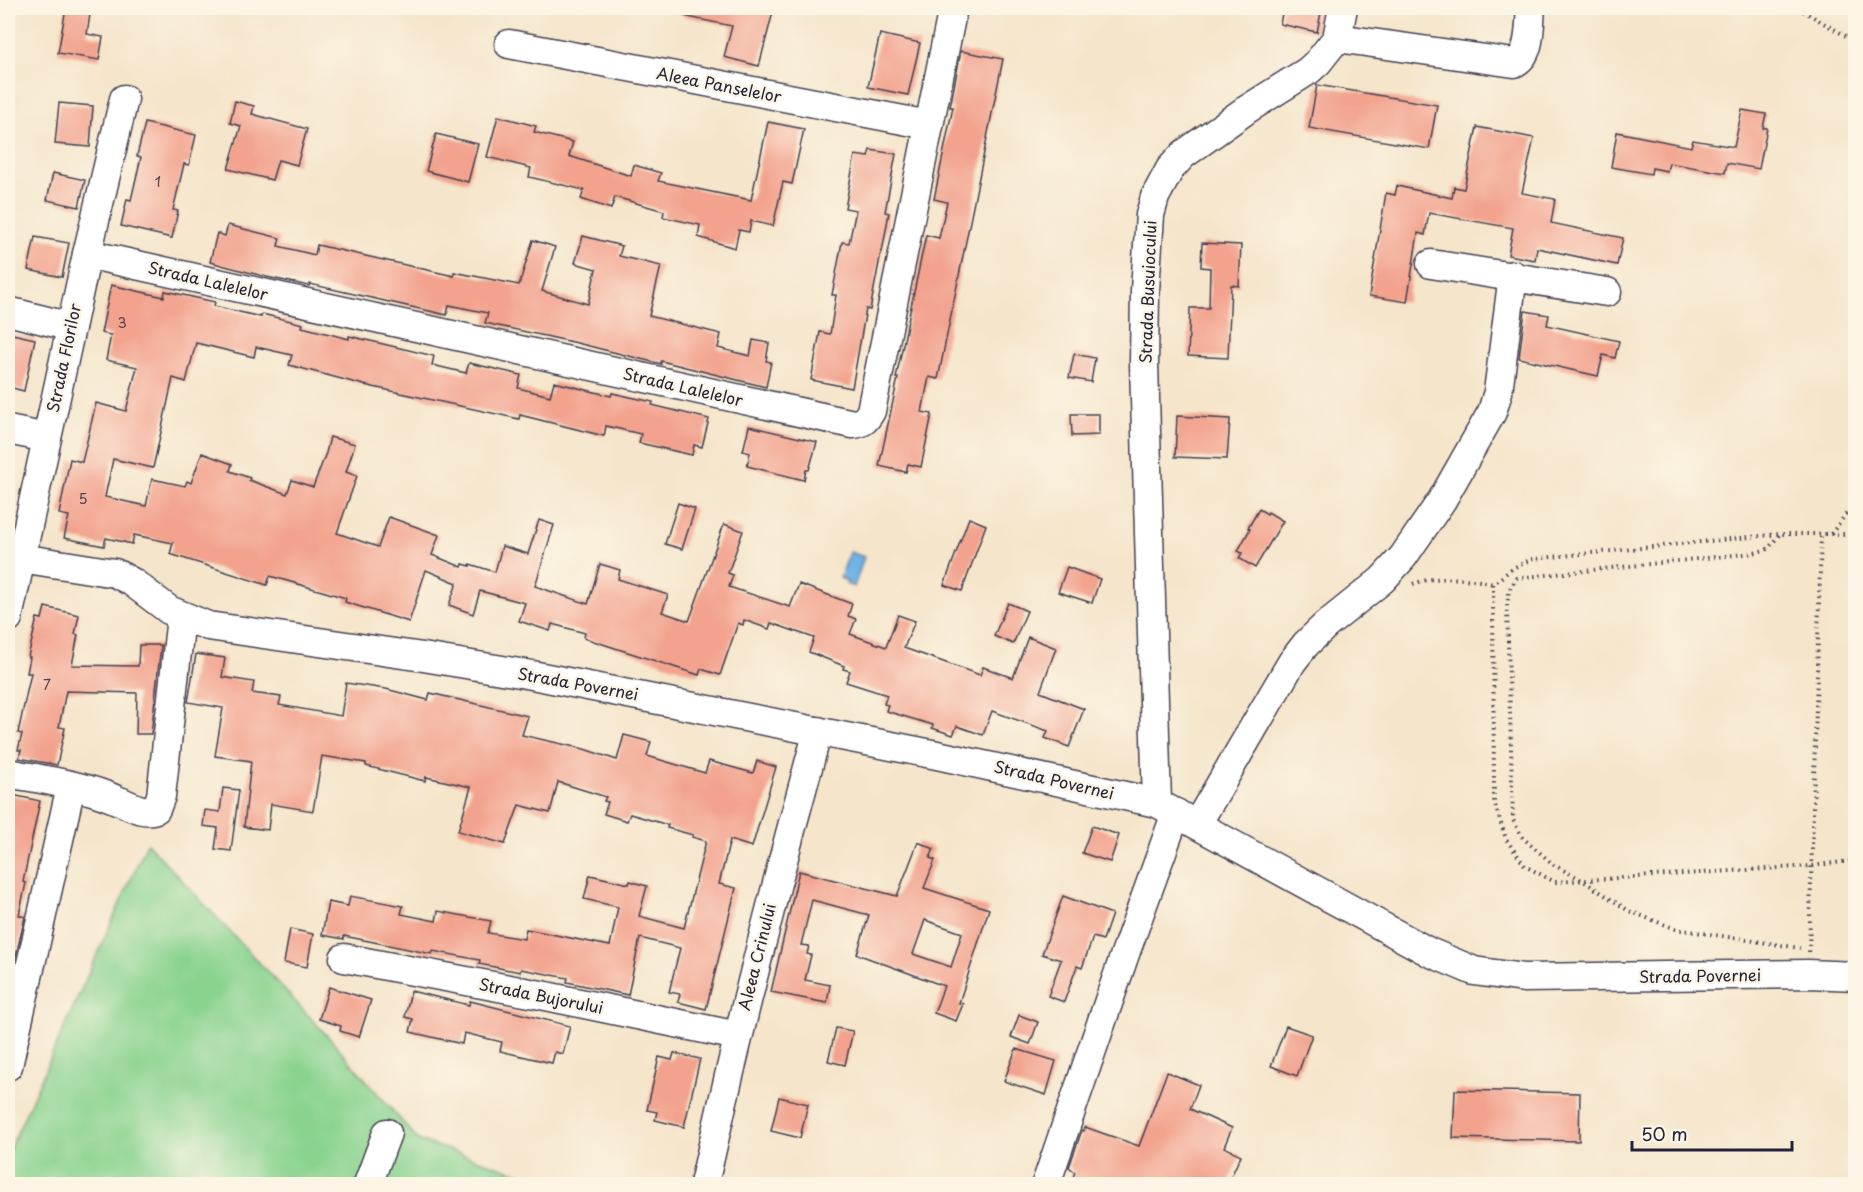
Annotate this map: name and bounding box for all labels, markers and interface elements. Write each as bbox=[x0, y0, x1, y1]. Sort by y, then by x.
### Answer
street label: Aleea Panselelor bbox=[655, 60, 784, 108]
house number: 1 bbox=[155, 171, 161, 192]
street label: Strada Busuiocului bbox=[1133, 220, 1161, 364]
street label: Strada Lalelelor bbox=[146, 255, 271, 306]
street label: Strada Florilor bbox=[40, 301, 86, 415]
house number: 3 bbox=[117, 312, 127, 333]
street label: Strada Lalelelor bbox=[621, 361, 746, 412]
house number: 5 bbox=[78, 488, 88, 509]
street label: Strada Povernei bbox=[516, 661, 641, 705]
house number: 7 bbox=[43, 674, 51, 695]
street label: Strada Povernei bbox=[992, 754, 1117, 804]
street label: Aleea Crinului bbox=[731, 901, 781, 1013]
street label: Strada Povernei bbox=[1639, 962, 1761, 988]
street label: Strada Bujorului bbox=[477, 971, 605, 1019]
scale bar bbox=[1632, 1114, 1792, 1152]
text: 50 m bbox=[1641, 1120, 1688, 1147]

